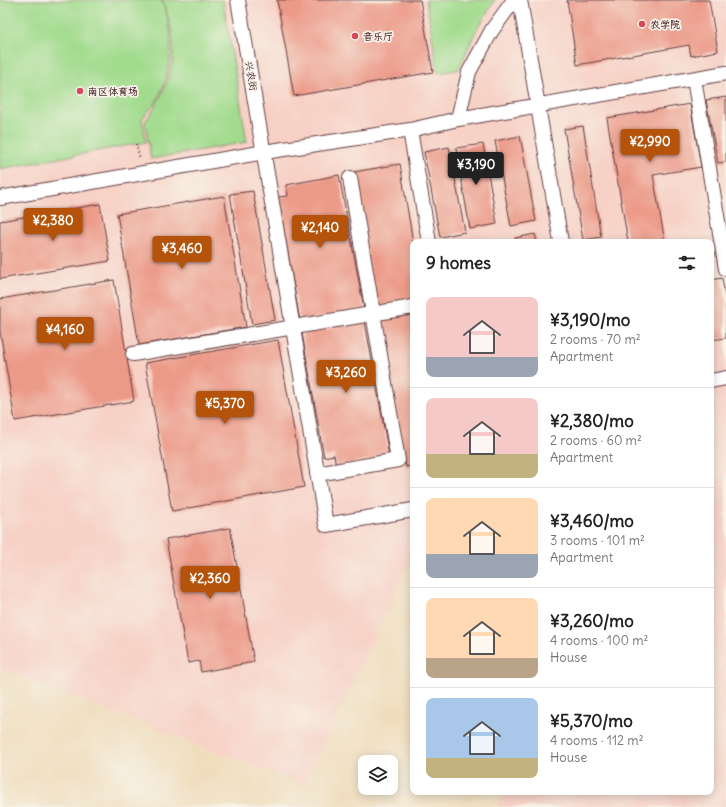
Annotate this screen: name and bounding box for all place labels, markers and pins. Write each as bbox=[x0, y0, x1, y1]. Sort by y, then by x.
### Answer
place label: 农学院 bbox=[650, 18, 680, 31]
marker: 农学院 bbox=[637, 19, 647, 29]
place label: 音乐厅 bbox=[363, 30, 393, 43]
marker: 音乐厅 bbox=[350, 31, 360, 41]
place label: 南区体育场 bbox=[88, 85, 138, 98]
marker: 南区体育场 bbox=[75, 86, 85, 96]
pin: ¥2,990 bbox=[617, 129, 683, 163]
pin: ¥3,190 bbox=[443, 152, 509, 186]
pin: ¥2,380 bbox=[20, 208, 86, 242]
pin: ¥2,140 bbox=[287, 215, 353, 249]
pin: ¥3,460 bbox=[149, 236, 215, 270]
pin: ¥4,160 bbox=[32, 317, 98, 351]
pin: ¥3,260 bbox=[313, 360, 379, 394]
pin: ¥5,370 bbox=[192, 391, 258, 425]
pin: ¥2,360 bbox=[177, 566, 243, 600]

